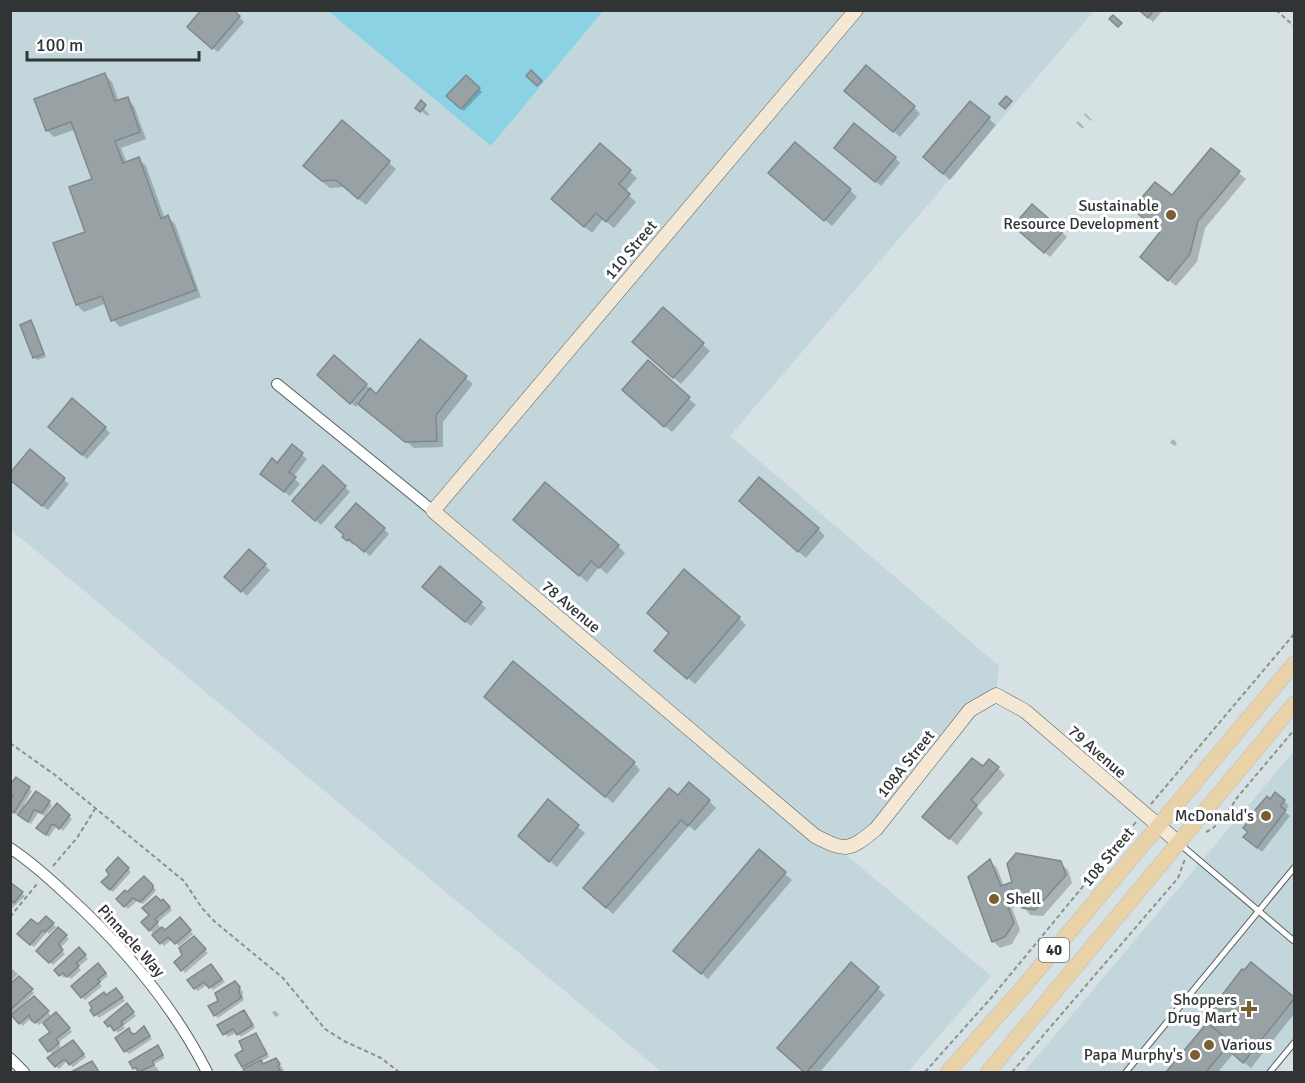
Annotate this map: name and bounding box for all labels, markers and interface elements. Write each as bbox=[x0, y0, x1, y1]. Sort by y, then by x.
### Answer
scale bar bbox=[27, 24, 200, 62]
text: 100 m bbox=[36, 34, 83, 56]
place label: Sustainable Resource Development bbox=[1003, 196, 1159, 234]
marker: Sustainable Resource Development bbox=[1164, 208, 1178, 222]
street label: 110 Street bbox=[600, 216, 662, 284]
street label: 78 Avenue bbox=[537, 577, 605, 637]
street label: 79 Avenue bbox=[1064, 721, 1130, 783]
street label: 108A Street bbox=[873, 726, 939, 802]
place label: McDonald's bbox=[1175, 806, 1254, 826]
marker: McDonald's bbox=[1259, 809, 1273, 823]
street label: 108 Street bbox=[1077, 823, 1139, 891]
place label: Shell bbox=[1006, 889, 1041, 909]
marker: Shell bbox=[987, 892, 1001, 906]
street label: Pinnacle Way bbox=[93, 901, 169, 982]
road number: 40 bbox=[1039, 938, 1069, 962]
place label: Shoppers Drug Mart bbox=[1167, 990, 1237, 1028]
marker: Shoppers Drug Mart bbox=[1242, 1002, 1256, 1016]
place label: Various bbox=[1221, 1035, 1272, 1055]
marker: Various bbox=[1202, 1038, 1216, 1052]
place label: Papa Murphy's bbox=[1084, 1045, 1183, 1065]
marker: Papa Murphy's bbox=[1188, 1048, 1202, 1062]

